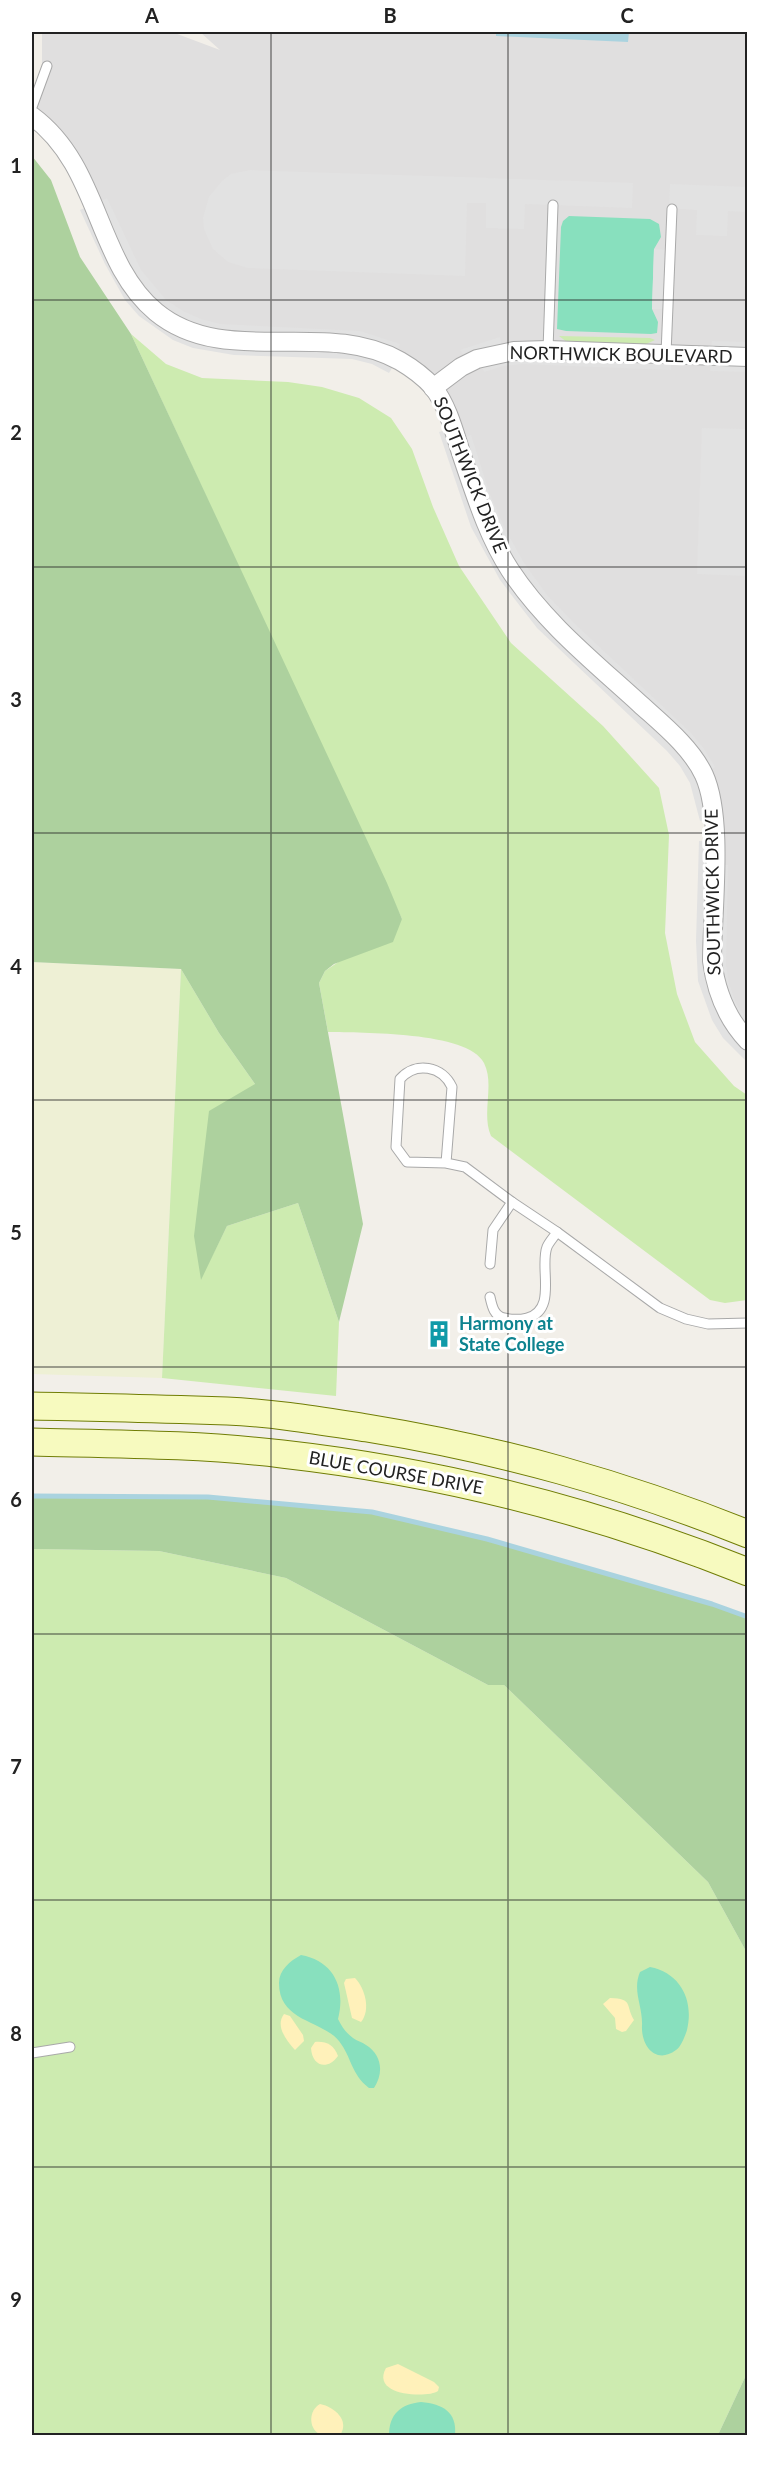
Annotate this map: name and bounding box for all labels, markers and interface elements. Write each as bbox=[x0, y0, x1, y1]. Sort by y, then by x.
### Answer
text: A bbox=[144, 3, 159, 27]
text: B bbox=[383, 3, 397, 27]
text: C bbox=[620, 3, 634, 27]
text: 1 bbox=[10, 153, 22, 177]
street label: NORTHWICK BOULEVARD bbox=[509, 341, 733, 367]
street label: SOUTHWICK DRIVE bbox=[430, 393, 512, 556]
text: 2 bbox=[10, 420, 22, 444]
text: 3 bbox=[10, 687, 22, 711]
street label: SOUTHWICK DRIVE bbox=[700, 809, 724, 976]
text: 4 bbox=[10, 954, 22, 978]
text: 5 bbox=[10, 1220, 22, 1244]
place label: Harmony at State College bbox=[459, 1312, 565, 1355]
building icon: Harmony at State College bbox=[424, 1319, 454, 1349]
street label: BLUE COURSE DRIVE bbox=[307, 1446, 485, 1498]
text: 6 bbox=[10, 1487, 22, 1511]
text: 7 bbox=[10, 1754, 22, 1778]
text: 8 bbox=[10, 2021, 22, 2045]
text: 9 bbox=[10, 2287, 22, 2311]

